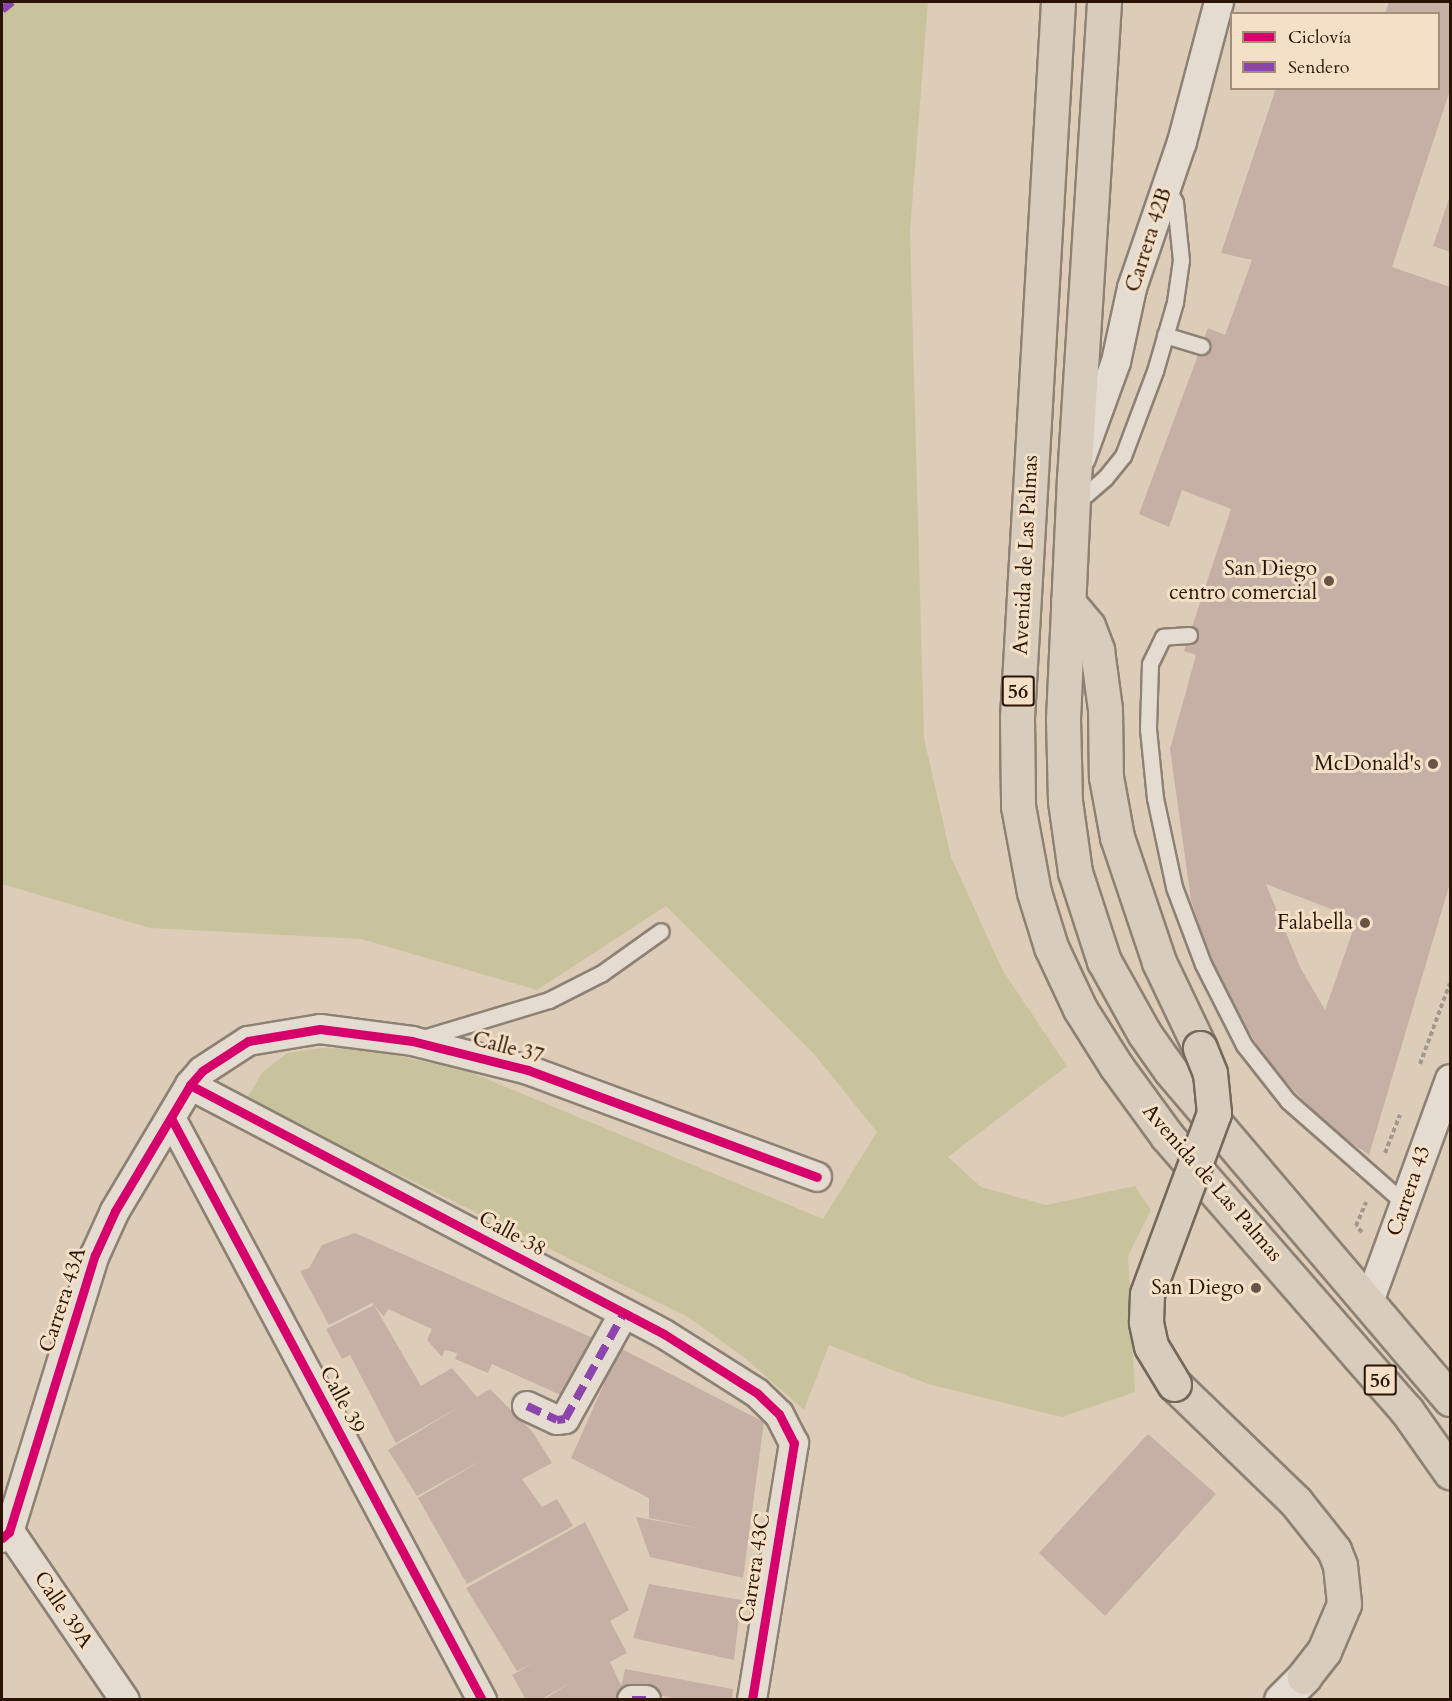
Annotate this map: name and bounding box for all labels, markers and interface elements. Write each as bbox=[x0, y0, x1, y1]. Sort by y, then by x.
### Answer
legend bbox=[1230, 12, 1440, 90]
text: Ciclovía bbox=[1288, 25, 1351, 50]
text: Sendero bbox=[1288, 55, 1349, 80]
street label: Carrera 42B bbox=[1120, 185, 1178, 295]
street label: Avenida de Las Palmas bbox=[1008, 454, 1044, 656]
place label: San Diego centro comercial bbox=[1169, 556, 1317, 606]
marker: San Diego centro comercial bbox=[1322, 574, 1336, 588]
road number: 56 bbox=[1002, 674, 1034, 708]
place label: McDonald's bbox=[1314, 751, 1421, 777]
marker: McDonald's bbox=[1426, 757, 1440, 771]
place label: Falabella bbox=[1277, 910, 1353, 936]
marker: Falabella bbox=[1358, 916, 1372, 930]
street label: Calle 37 bbox=[470, 1026, 546, 1070]
street label: Avenida de Las Palmas bbox=[1137, 1099, 1287, 1267]
street label: Carrera 43 bbox=[1382, 1143, 1436, 1239]
street label: Calle 38 bbox=[474, 1206, 550, 1262]
street label: Carrera 43A bbox=[34, 1244, 92, 1356]
place label: San Diego bbox=[1151, 1275, 1244, 1301]
marker: San Diego bbox=[1249, 1281, 1263, 1295]
street label: Calle 39 bbox=[314, 1362, 370, 1438]
road number: 56 bbox=[1364, 1363, 1396, 1397]
street label: Carrera 43C bbox=[734, 1512, 776, 1624]
street label: Calle 39A bbox=[28, 1567, 98, 1653]

